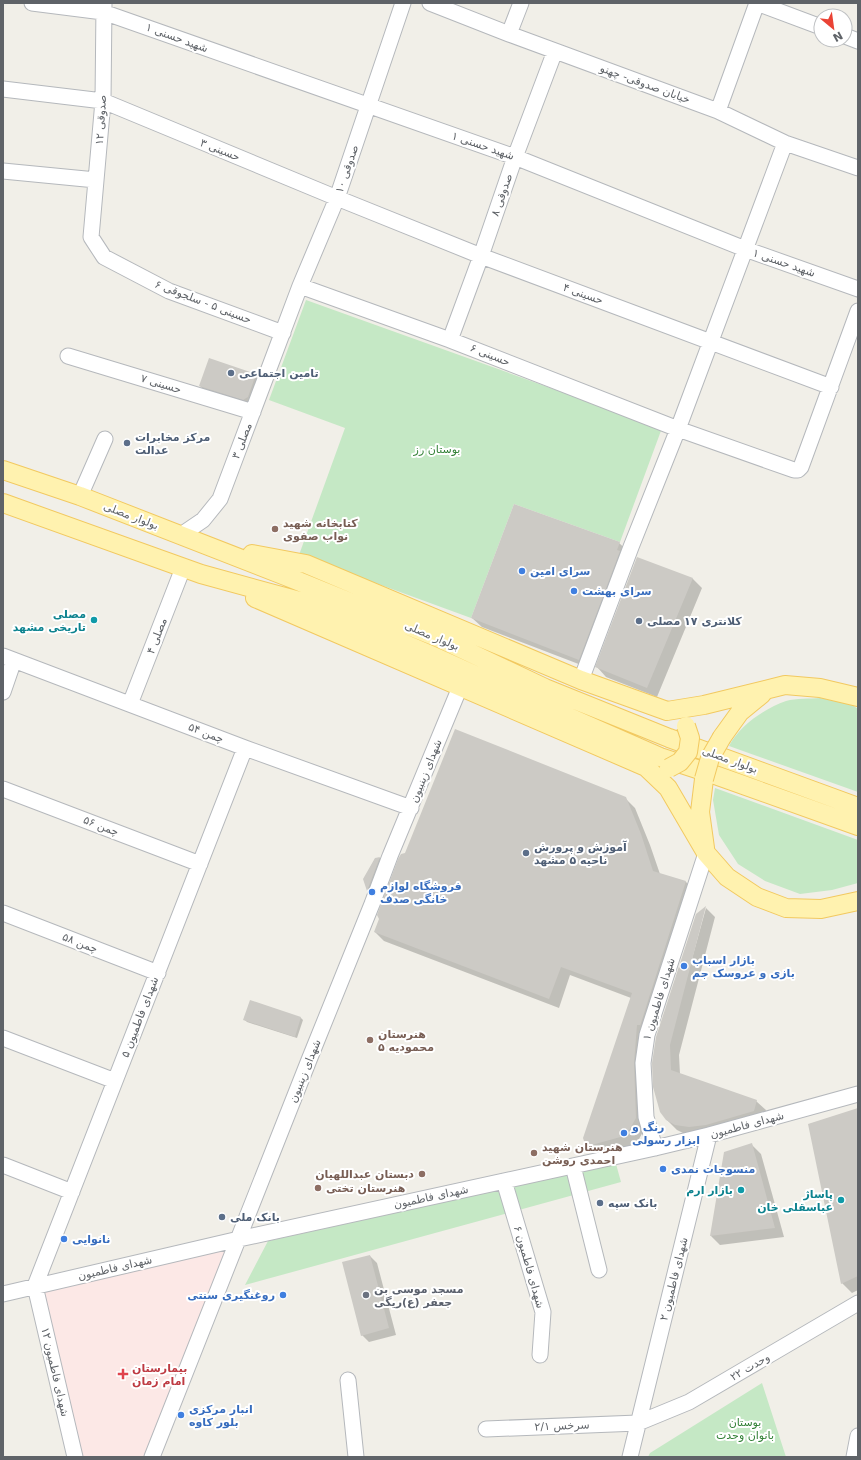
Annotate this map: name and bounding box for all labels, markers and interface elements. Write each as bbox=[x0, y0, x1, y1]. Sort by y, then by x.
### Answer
north arrow bbox=[813, 8, 853, 48]
street label: شهید حسنی ۱ bbox=[144, 21, 210, 55]
text: N bbox=[830, 28, 845, 44]
street label: خیابان صدوقی- چهنو bbox=[597, 61, 692, 106]
street label: صدوقی ۱۲ bbox=[93, 95, 109, 145]
street label: شهید حسنی ۱ bbox=[450, 129, 516, 163]
street label: حسینی ۳ bbox=[198, 136, 242, 164]
street label: صدوقی ۱۰ bbox=[333, 143, 361, 195]
street label: صدوقی ۸ bbox=[489, 172, 515, 218]
street label: شهید حسنی ۱ bbox=[751, 246, 817, 280]
street label: حسینی ۵ - سلجوقی ۶ bbox=[153, 278, 253, 326]
street label: حسینی ۴ bbox=[561, 281, 605, 307]
street label: حسینی ۶ bbox=[468, 341, 512, 369]
place label: تامین اجتماعی bbox=[239, 367, 319, 380]
marker: تامین اجتماعی bbox=[226, 368, 236, 378]
street label: حسینی ۷ bbox=[139, 372, 183, 396]
street label: مصلی ۳ bbox=[229, 421, 255, 461]
place label: مرکز مخابرات عدالت bbox=[135, 431, 210, 457]
marker: مرکز مخابرات عدالت bbox=[122, 438, 132, 448]
park label: بوستان رز bbox=[413, 443, 460, 456]
street label: بولوار مصلی bbox=[102, 500, 160, 532]
place label: کتابخانه شهید نواب صفوی bbox=[283, 517, 358, 543]
marker: کتابخانه شهید نواب صفوی bbox=[270, 524, 280, 534]
place label: سرای امین bbox=[530, 565, 590, 578]
marker: سرای امین bbox=[517, 566, 527, 576]
place label: سرای بهشت bbox=[582, 585, 652, 598]
marker: سرای بهشت bbox=[569, 586, 579, 596]
place label: مصلی تاریخی مشهد bbox=[13, 608, 86, 634]
marker: مصلی تاریخی مشهد bbox=[89, 615, 99, 625]
place label: کلانتری ۱۷ مصلی bbox=[647, 615, 742, 628]
street label: مصلی ۴ bbox=[144, 616, 170, 656]
marker: کلانتری ۱۷ مصلی bbox=[634, 616, 644, 626]
street label: بولوار مصلی bbox=[403, 619, 461, 653]
street label: چمن ۵۴ bbox=[186, 720, 226, 746]
street label: شهدای زینبیون bbox=[407, 737, 445, 805]
street label: بولوار مصلی bbox=[701, 744, 759, 776]
street label: چمن ۵۶ bbox=[81, 813, 121, 839]
place label: آموزش و پرورش ناحیه ۵ مشهد bbox=[534, 840, 627, 867]
marker: آموزش و پرورش ناحیه ۵ مشهد bbox=[521, 848, 531, 858]
place label: فروشگاه لوازم خانگی صدف bbox=[380, 880, 462, 906]
marker: فروشگاه لوازم خانگی صدف bbox=[367, 887, 377, 897]
street label: چمن ۵۸ bbox=[60, 930, 100, 956]
place label: بازار اسباب بازی و عروسک جم bbox=[692, 954, 795, 980]
street label: شهدای فاطمیون ۱ bbox=[640, 956, 678, 1042]
marker: بازار اسباب بازی و عروسک جم bbox=[679, 961, 689, 971]
street label: شهدای فاطمیون ۵ bbox=[119, 975, 161, 1059]
place label: هنرستان محمودیه ۵ bbox=[378, 1028, 434, 1054]
marker: هنرستان محمودیه ۵ bbox=[365, 1035, 375, 1045]
street label: شهدای زینبیون bbox=[286, 1037, 324, 1105]
street label: شهدای فاطمیون bbox=[709, 1109, 785, 1141]
place label: رنگ و ابزار رسولی bbox=[631, 1120, 700, 1147]
marker: رنگ و ابزار رسولی bbox=[619, 1128, 629, 1138]
place label: هنرستان شهید احمدی روشن bbox=[542, 1141, 623, 1167]
marker: هنرستان شهید احمدی روشن bbox=[529, 1148, 539, 1158]
place label: منسوجات نمدی bbox=[671, 1163, 755, 1176]
marker: منسوجات نمدی bbox=[658, 1164, 668, 1174]
place label: دبستان عبداللهیان bbox=[315, 1168, 414, 1181]
marker: دبستان عبداللهیان bbox=[417, 1169, 427, 1179]
place label: هنرستان تختی bbox=[326, 1182, 405, 1195]
marker: هنرستان تختی bbox=[313, 1183, 323, 1193]
street label: شهدای فاطمیون bbox=[392, 1183, 470, 1211]
place label: بازار ارم bbox=[686, 1184, 733, 1197]
marker: بازار ارم bbox=[736, 1185, 746, 1195]
place label: پاساژ عباسقلی خان bbox=[757, 1188, 833, 1214]
marker: پاساژ عباسقلی خان bbox=[836, 1195, 846, 1205]
place label: بانک سپه bbox=[608, 1197, 657, 1210]
marker: بانک سپه bbox=[595, 1198, 605, 1208]
place label: بانک ملی bbox=[230, 1211, 280, 1224]
marker: بانک ملی bbox=[217, 1212, 227, 1222]
street label: شهدای فاطمیون ۶ bbox=[511, 1224, 547, 1310]
place label: نانوایی bbox=[72, 1233, 110, 1246]
marker: نانوایی bbox=[59, 1234, 69, 1244]
street label: شهدای فاطمیون ۲ bbox=[657, 1236, 691, 1322]
street label: شهدای فاطمیون bbox=[76, 1253, 154, 1283]
place label: مسجد موسی بن جعفر (ع)ریگی bbox=[374, 1283, 464, 1309]
place label: روغنگیری سنتی bbox=[187, 1289, 275, 1302]
marker: روغنگیری سنتی bbox=[278, 1290, 288, 1300]
marker: مسجد موسی بن جعفر (ع)ریگی bbox=[361, 1290, 371, 1300]
street label: شهدای فاطمیون ۱۲ bbox=[38, 1326, 72, 1418]
street label: وحدت ۲۲ bbox=[728, 1350, 772, 1384]
place label: بیمارستان امام زمان bbox=[132, 1362, 187, 1388]
marker: بیمارستان امام زمان bbox=[117, 1368, 129, 1380]
place label: انبار مرکزی بلور کاوه bbox=[189, 1403, 253, 1429]
marker: انبار مرکزی بلور کاوه bbox=[176, 1410, 186, 1420]
park label: بوستان بانوان وحدت bbox=[716, 1416, 774, 1442]
street label: سرخس ۲/۱ bbox=[534, 1419, 590, 1433]

